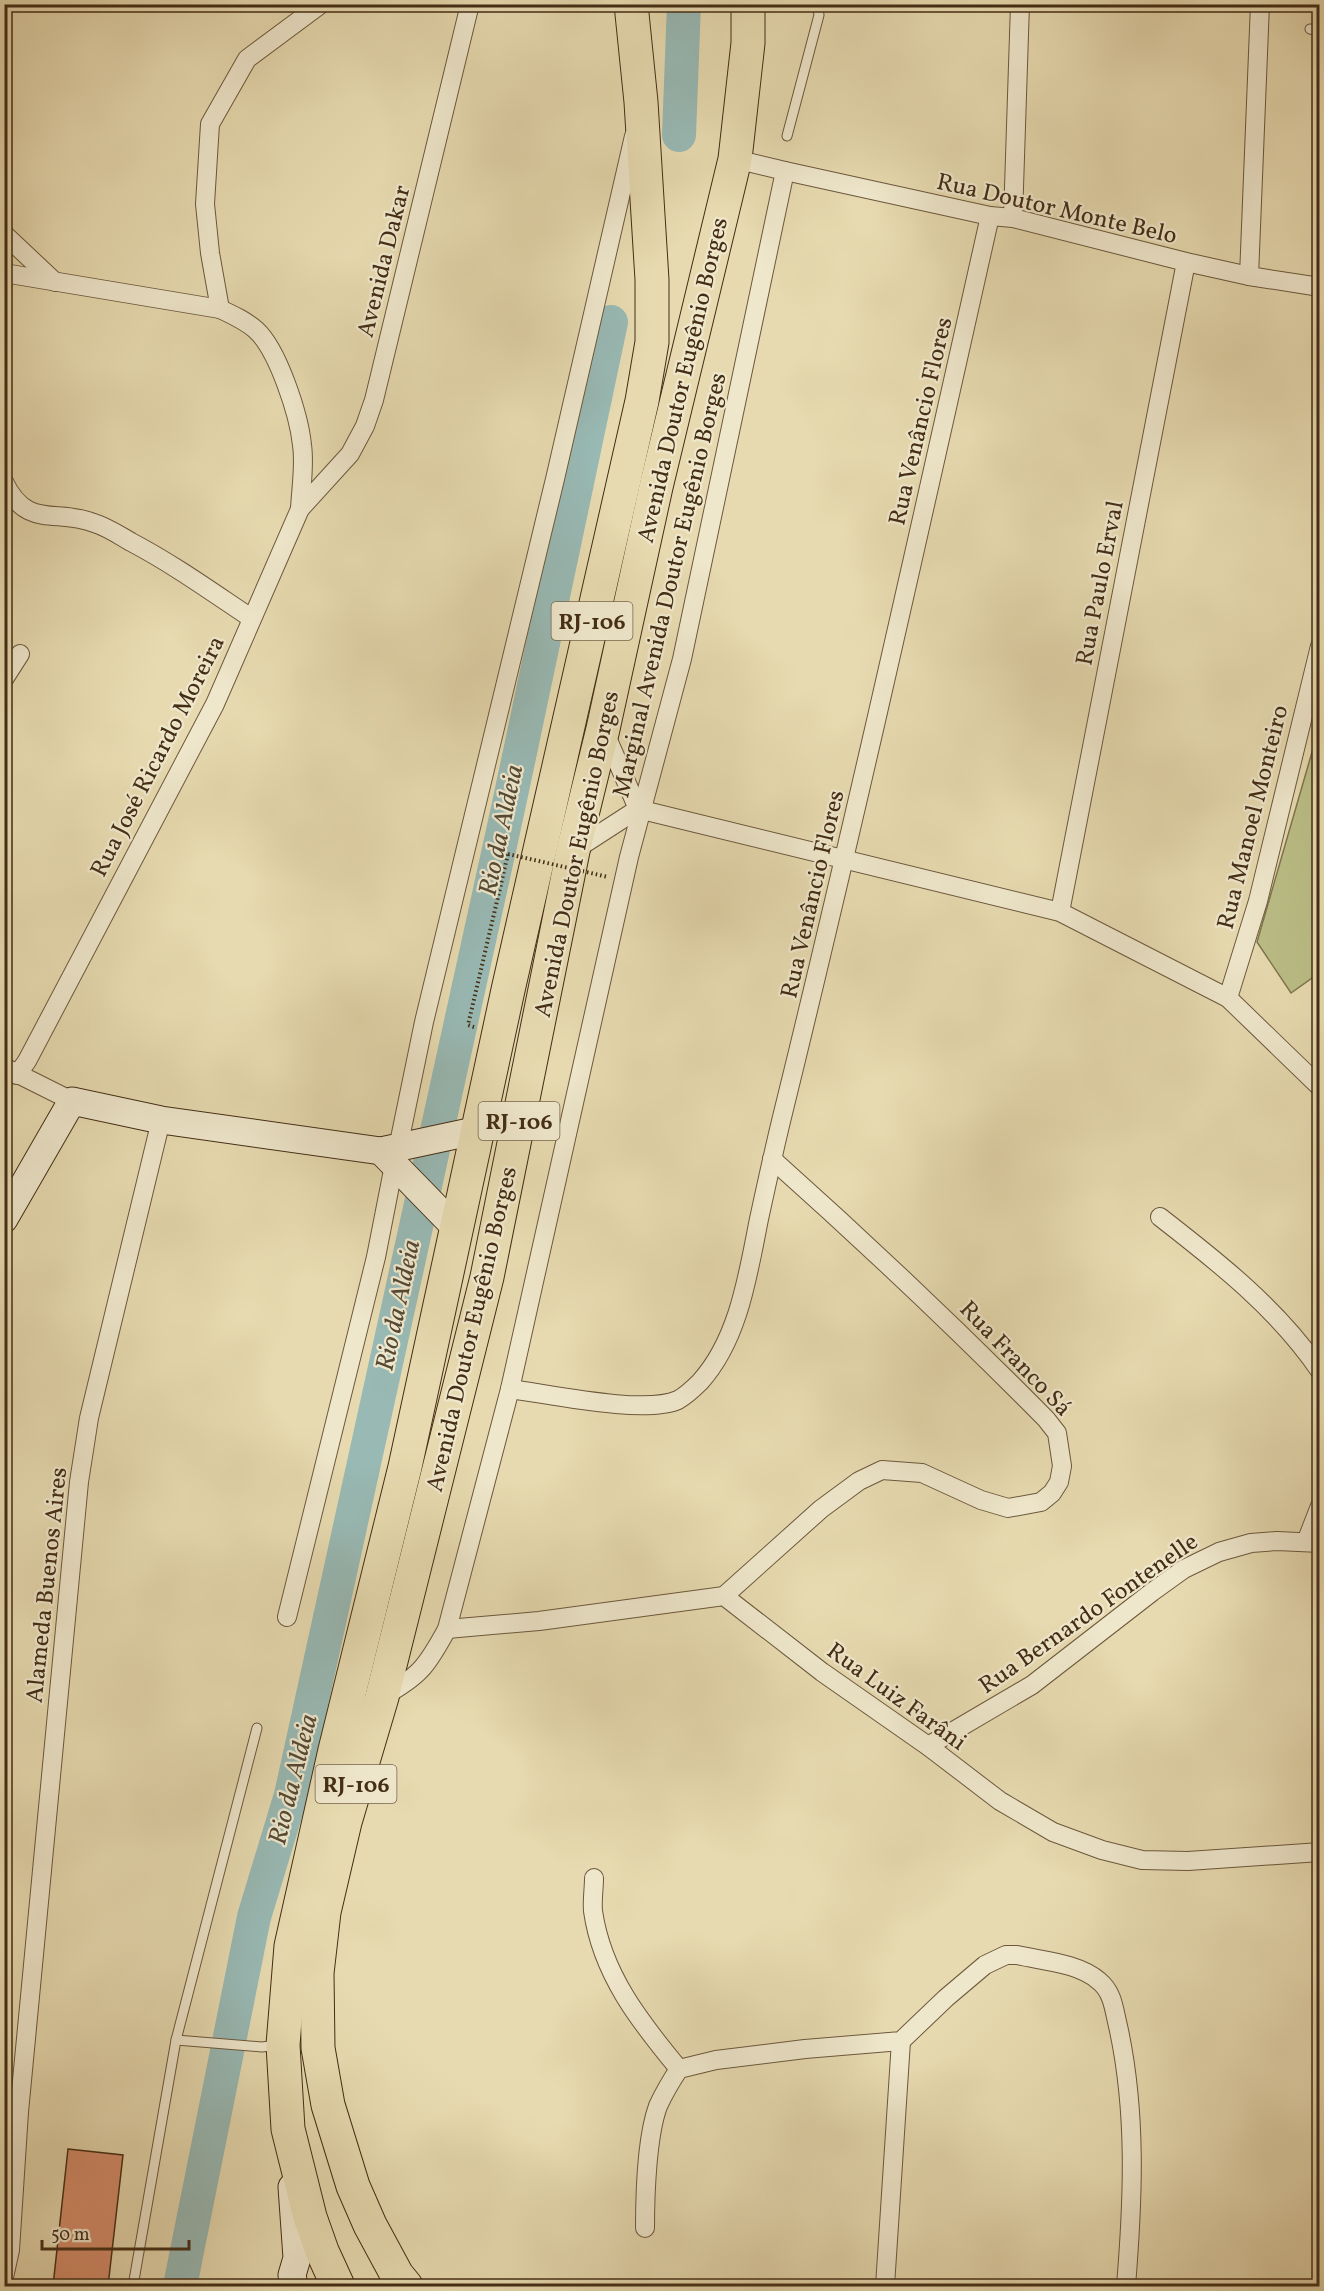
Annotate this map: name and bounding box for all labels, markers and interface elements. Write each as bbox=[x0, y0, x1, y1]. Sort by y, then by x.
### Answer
street label: Rua Doutor Monte Belo bbox=[933, 166, 1180, 254]
street label: Avenida Dakar bbox=[350, 182, 420, 341]
street label: Avenida Doutor Eugênio Borges bbox=[630, 214, 738, 547]
street label: Rua Venâncio Flores bbox=[881, 314, 962, 529]
street label: Marginal Avenida Doutor Eugênio Borges bbox=[605, 370, 736, 801]
street label: Rua Paulo Erval bbox=[1068, 498, 1134, 669]
road number: RJ-106 bbox=[552, 602, 632, 640]
street label: Rua José Ricardo Moreira bbox=[83, 630, 234, 883]
street label: Avenida Doutor Eugênio Borges bbox=[527, 688, 629, 1021]
street label: Rua Manoel Monteiro bbox=[1210, 702, 1298, 933]
water label: Rio da Aldeia bbox=[470, 761, 533, 899]
street label: Rua Venâncio Flores bbox=[773, 787, 854, 1002]
road number: RJ-106 bbox=[478, 1102, 560, 1140]
street label: Avenida Doutor Eugênio Borges bbox=[419, 1163, 527, 1496]
water label: Rio da Aldeia bbox=[367, 1236, 430, 1374]
street label: Rua Franco Sá bbox=[950, 1294, 1079, 1425]
street label: Alameda Buenos Aires bbox=[19, 1466, 77, 1705]
street label: Rua Bernardo Fontenelle bbox=[973, 1526, 1206, 1703]
street label: Rua Luiz Farâni bbox=[819, 1635, 973, 1760]
water label: Rio da Aldeia bbox=[260, 1710, 328, 1849]
road number: RJ-106 bbox=[316, 1765, 397, 1803]
scale bar bbox=[42, 2213, 189, 2251]
text: 50 m bbox=[51, 2223, 90, 2248]

